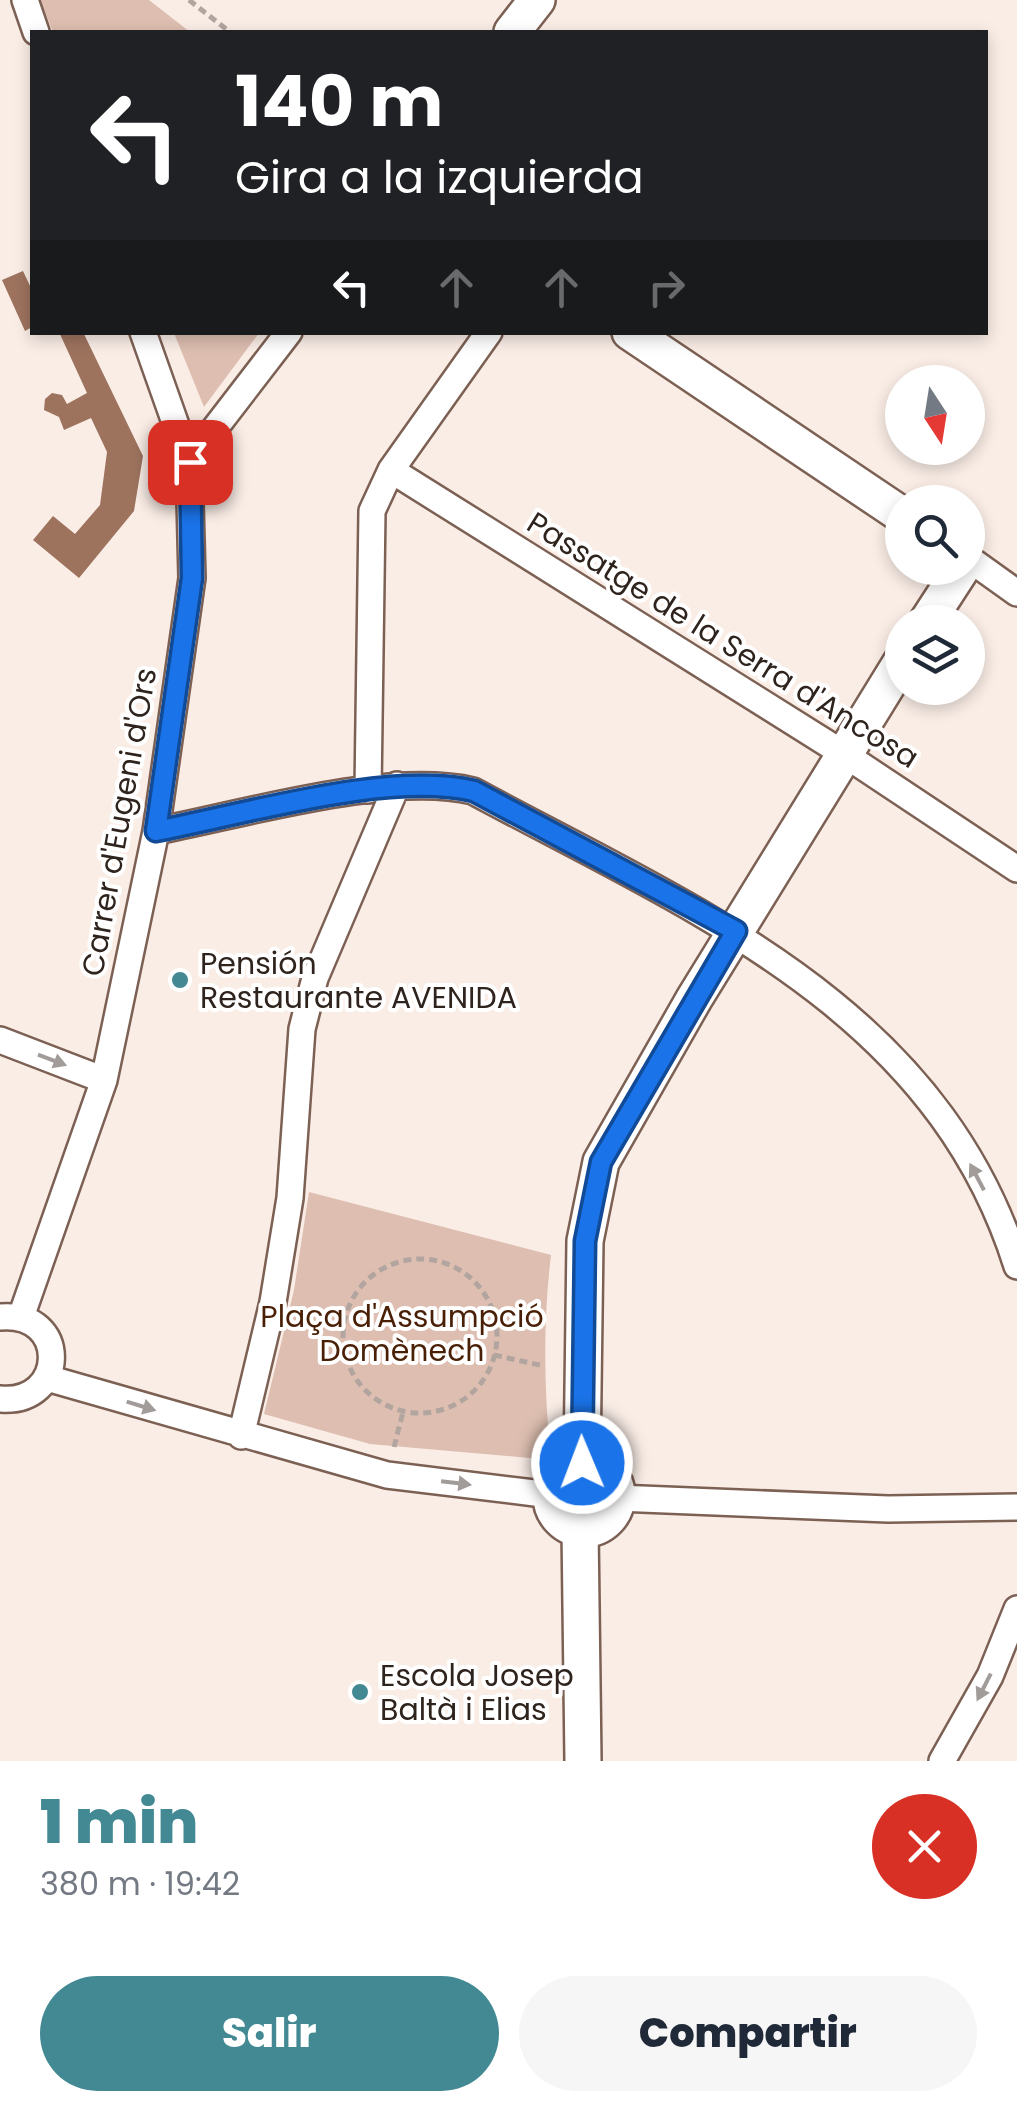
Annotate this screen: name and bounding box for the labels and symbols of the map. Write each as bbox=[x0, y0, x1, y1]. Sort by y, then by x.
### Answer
north arrow bbox=[885, 365, 985, 465]
pin bbox=[148, 420, 233, 505]
street label: Passatge de la Serra d'Ancosa bbox=[519, 501, 927, 779]
street label: Carrer d'Eugeni d'Ors bbox=[71, 665, 167, 979]
place label: Pensión Restaurante AVENIDA bbox=[200, 942, 517, 1019]
marker: Pensión Restaurante AVENIDA bbox=[169, 969, 191, 991]
one-way arrow bbox=[37, 1053, 67, 1068]
one-way arrow bbox=[969, 1162, 986, 1191]
park label: Plaça d'Assumpció Domènech bbox=[260, 1295, 544, 1372]
one-way arrow bbox=[126, 1399, 156, 1414]
position arrow bbox=[530, 1411, 634, 1515]
one-way arrow bbox=[440, 1475, 472, 1491]
place label: Escola Josep Baltà i Elias bbox=[380, 1654, 574, 1731]
one-way arrow bbox=[976, 1673, 993, 1702]
marker: Escola Josep Baltà i Elias bbox=[349, 1681, 371, 1703]

